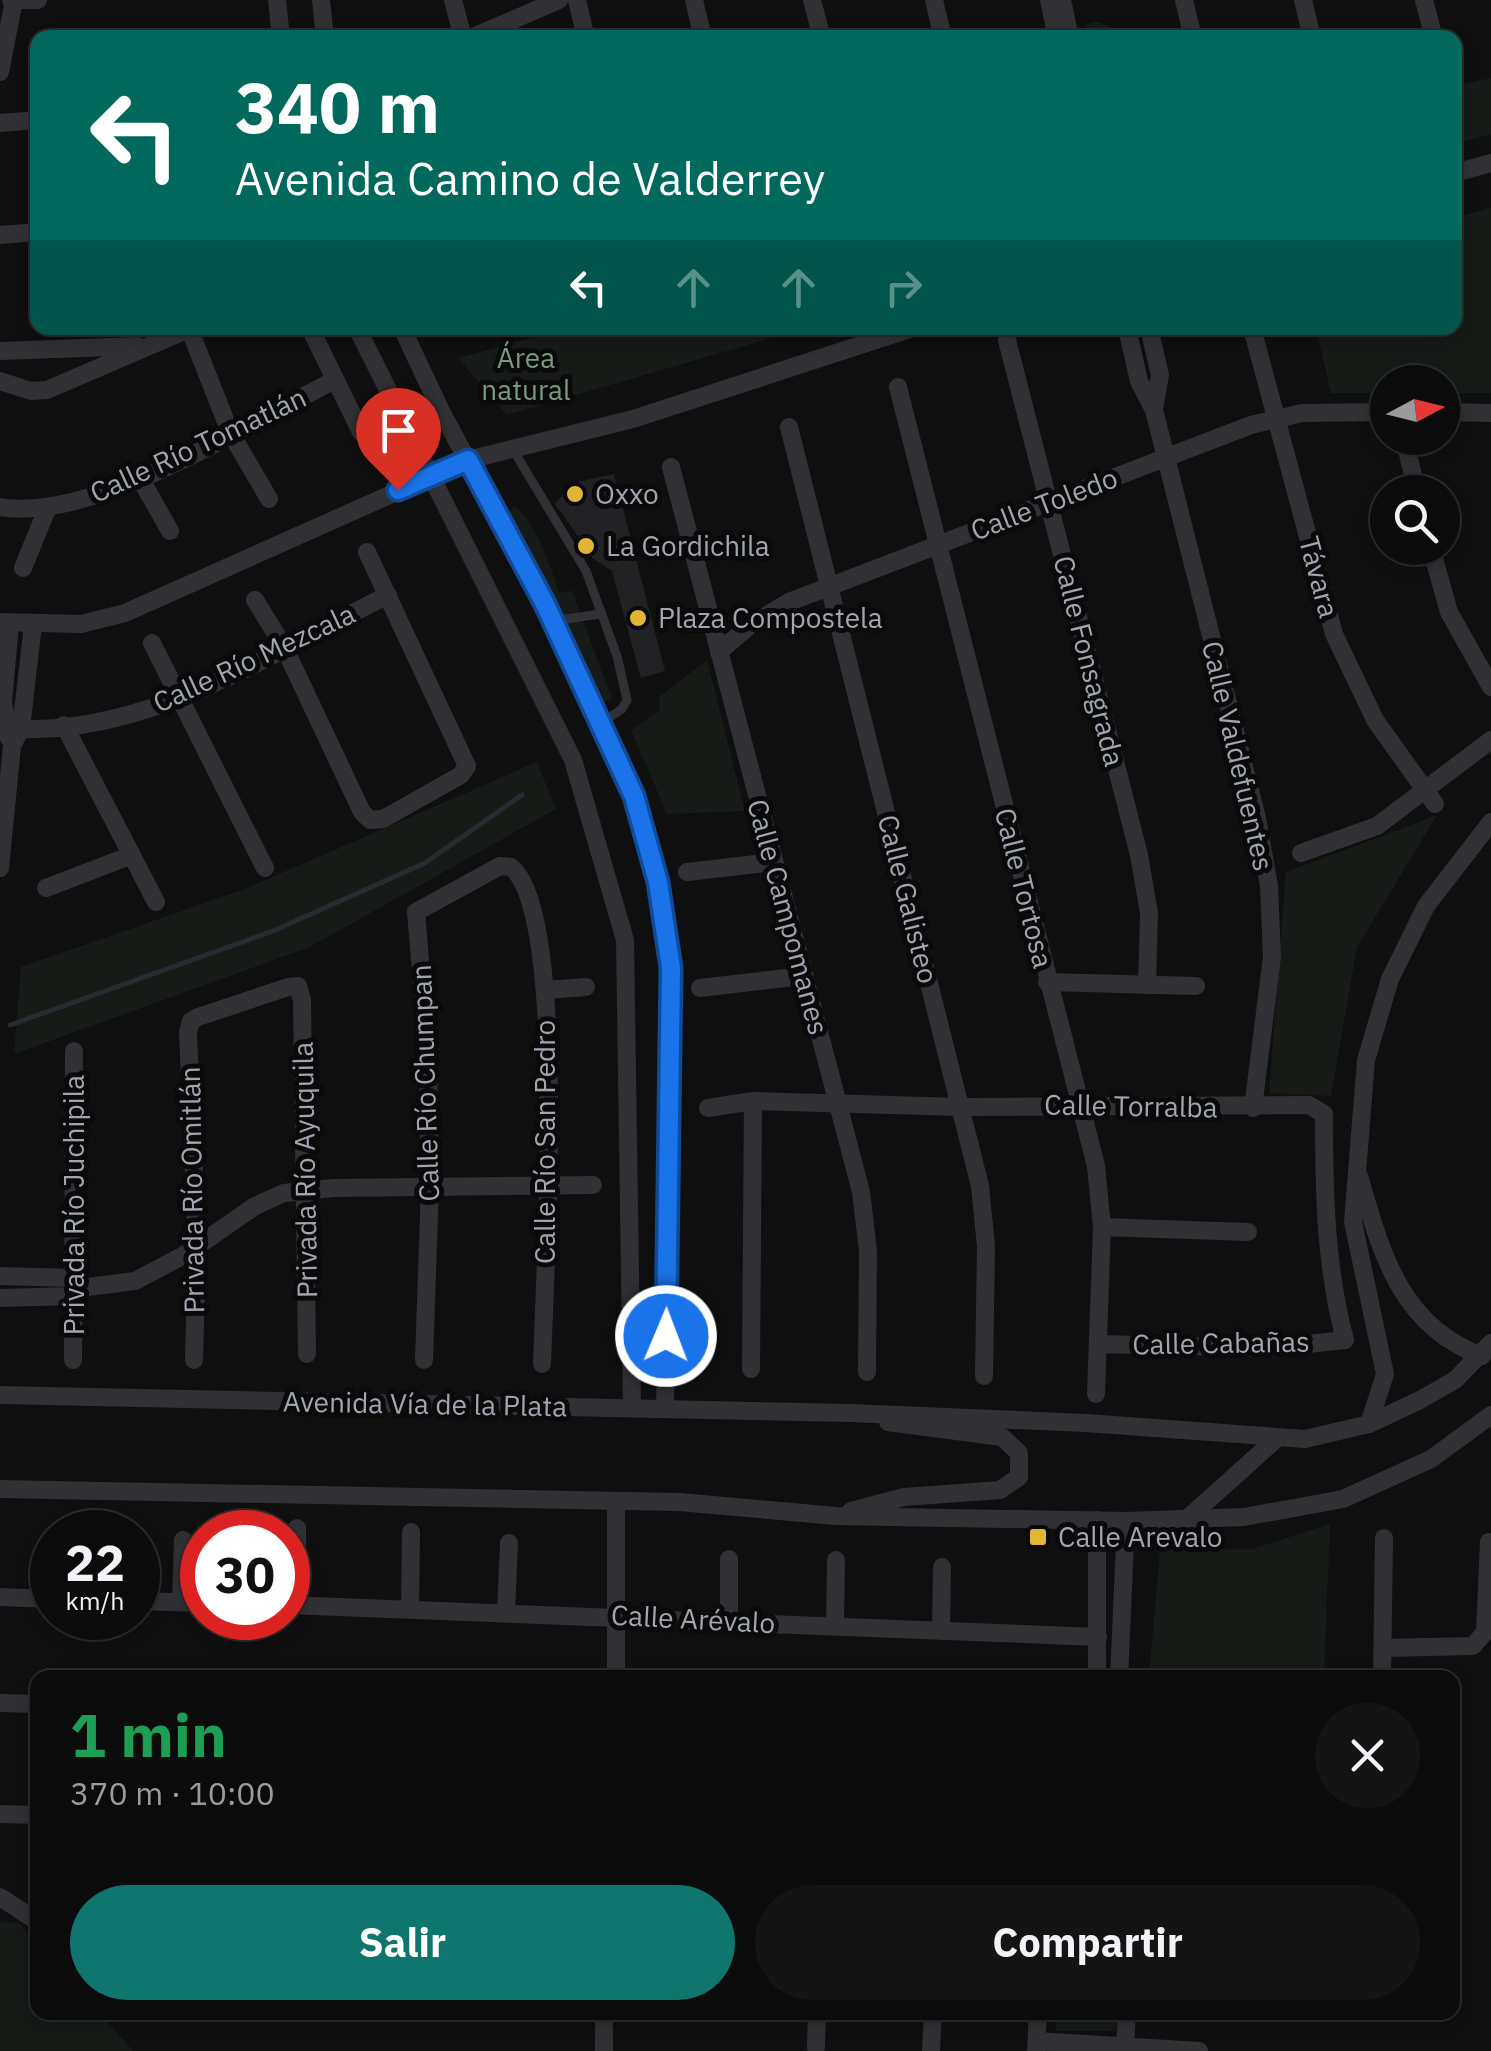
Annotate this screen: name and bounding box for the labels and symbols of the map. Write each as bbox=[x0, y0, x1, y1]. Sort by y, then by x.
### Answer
park label: Área natural bbox=[481, 339, 571, 408]
north arrow bbox=[1370, 365, 1460, 455]
street label: Calle Río Tomatlán bbox=[84, 378, 312, 511]
pin bbox=[356, 388, 441, 491]
street label: Calle Toledo bbox=[965, 459, 1122, 548]
place label: Oxxo bbox=[595, 475, 659, 512]
marker: Oxxo bbox=[564, 483, 586, 505]
place label: La Gordichila bbox=[606, 527, 770, 564]
street label: Távara bbox=[1291, 532, 1348, 621]
marker: La Gordichila bbox=[575, 535, 597, 557]
street label: Calle Fonsagrada bbox=[1045, 552, 1134, 770]
street label: Calle Río Mezcala bbox=[147, 595, 361, 721]
place label: Plaza Compostela bbox=[658, 599, 883, 636]
marker: Plaza Compostela bbox=[627, 607, 649, 629]
street label: Calle Valdefuentes bbox=[1194, 637, 1283, 874]
street label: Calle Campomanes bbox=[739, 795, 838, 1039]
street label: Calle Tortosa bbox=[987, 804, 1062, 972]
street label: Calle Galisteo bbox=[870, 811, 947, 987]
street label: Calle Río Chumpan bbox=[402, 964, 447, 1202]
street label: Calle Río San Pedro bbox=[526, 1020, 563, 1264]
street label: Privada Río Ayuquila bbox=[284, 1041, 325, 1299]
street label: Privada Río Omitlán bbox=[171, 1066, 212, 1314]
street label: Privada Río Juchipila bbox=[55, 1075, 92, 1335]
street label: Calle Torralba bbox=[1044, 1085, 1218, 1126]
position arrow bbox=[614, 1284, 718, 1388]
street label: Calle Cabañas bbox=[1132, 1322, 1310, 1363]
street label: Avenida Vía de la Plata bbox=[283, 1383, 568, 1424]
speed limit sign: 30 bbox=[180, 1510, 310, 1640]
place label: Calle Arevalo bbox=[1058, 1518, 1222, 1555]
marker: Calle Arevalo bbox=[1027, 1526, 1049, 1548]
street label: Calle Arévalo bbox=[610, 1596, 776, 1641]

